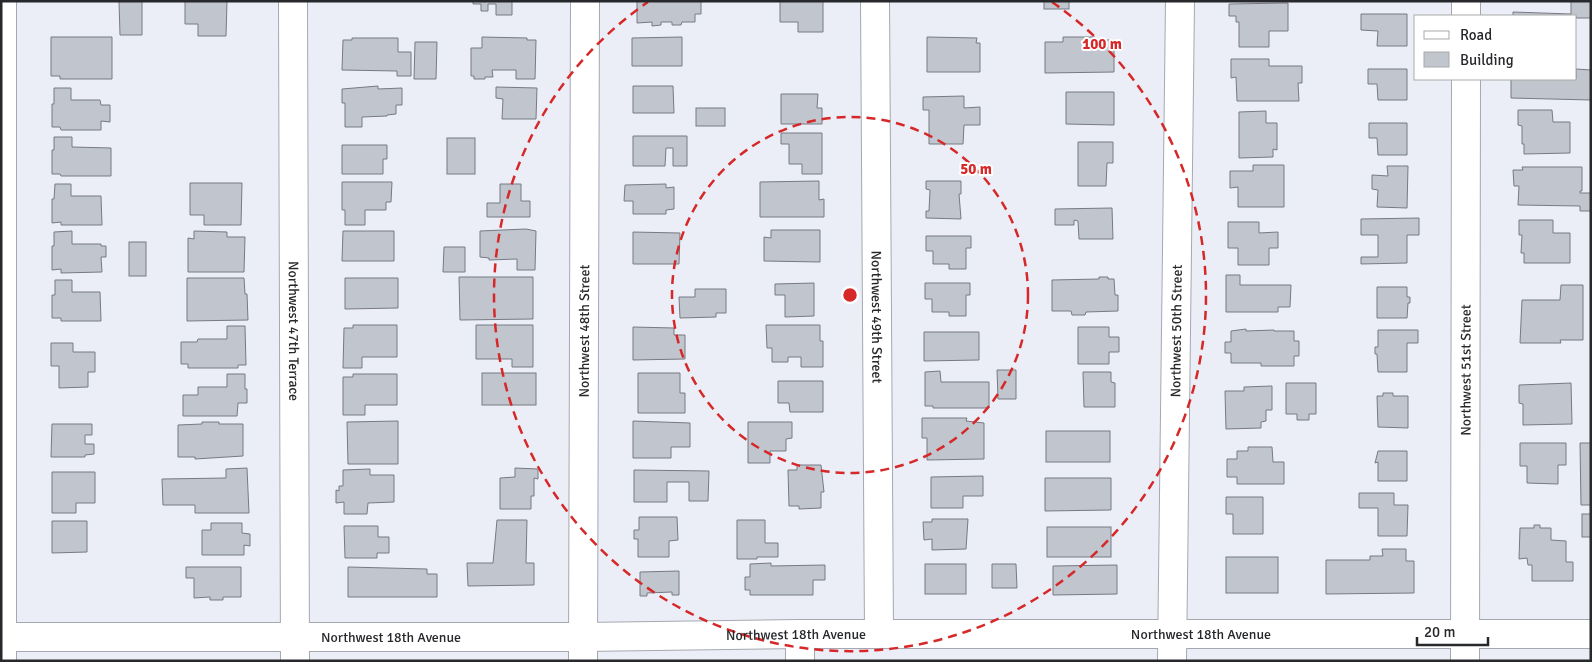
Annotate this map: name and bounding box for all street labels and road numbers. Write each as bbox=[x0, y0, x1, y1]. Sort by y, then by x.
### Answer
street label: Northwest 49th Street bbox=[868, 250, 886, 384]
street label: Northwest 47th Terrace bbox=[285, 261, 303, 401]
street label: Northwest 48th Street bbox=[575, 264, 593, 397]
street label: Northwest 50th Street bbox=[1167, 264, 1185, 398]
street label: Northwest 51st Street bbox=[1457, 304, 1474, 436]
street label: Northwest 18th Avenue bbox=[726, 626, 866, 644]
street label: Northwest 18th Avenue bbox=[1131, 626, 1271, 643]
street label: Northwest 18th Avenue bbox=[321, 629, 461, 646]

